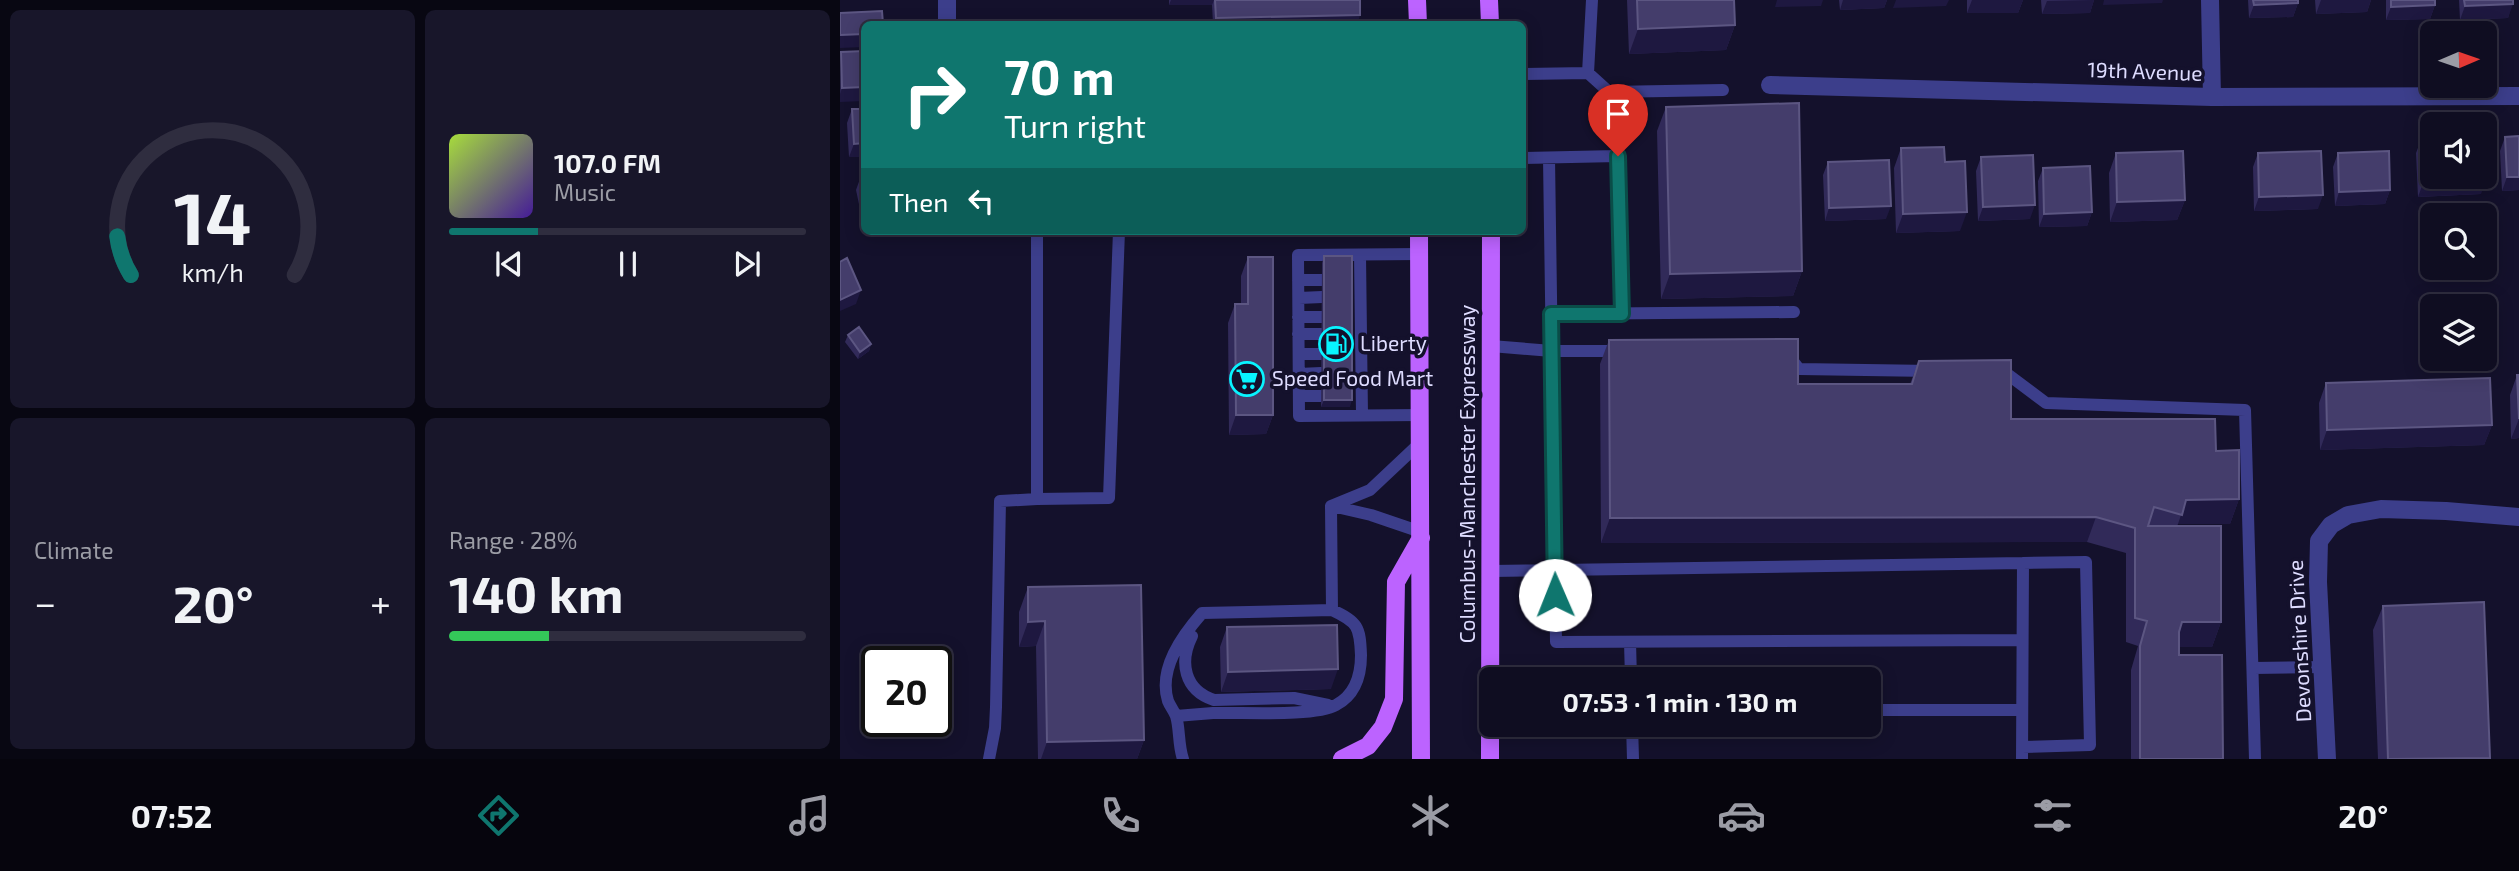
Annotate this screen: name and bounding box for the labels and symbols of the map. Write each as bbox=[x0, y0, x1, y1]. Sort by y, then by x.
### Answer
north arrow bbox=[2420, 21, 2497, 98]
street label: 19th Avenue bbox=[2087, 56, 2203, 85]
pin bbox=[1588, 84, 1648, 156]
street label: Columbus-Manchester Expressway bbox=[1454, 305, 1479, 643]
fuel station icon: Liberty bbox=[1317, 325, 1355, 363]
place label: Liberty bbox=[1360, 330, 1427, 355]
supermarket icon: Speed Food Mart bbox=[1228, 360, 1266, 398]
place label: Speed Food Mart bbox=[1272, 365, 1433, 390]
position arrow bbox=[1518, 558, 1592, 632]
street label: Devonshire Drive bbox=[2282, 559, 2315, 723]
speed limit sign: 20 bbox=[861, 646, 952, 737]

